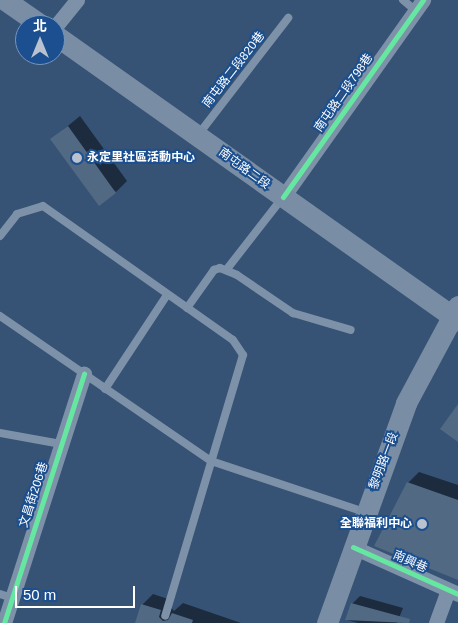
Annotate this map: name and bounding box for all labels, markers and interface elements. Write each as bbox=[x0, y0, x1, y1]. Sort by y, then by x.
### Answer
north arrow bbox=[15, 15, 65, 65]
text: 北 bbox=[33, 18, 47, 34]
street label: 南屯路二段820巷 bbox=[200, 29, 268, 111]
street label: 南屯路二段798巷 bbox=[312, 51, 376, 135]
street label: 南屯路二段 bbox=[215, 146, 273, 192]
place label: 永定里社區活動中心 bbox=[87, 151, 195, 165]
marker: 永定里社區活動中心 bbox=[71, 152, 83, 164]
street label: 黎明路一段 bbox=[367, 430, 401, 492]
street label: 文昌街206巷 bbox=[17, 460, 51, 530]
place label: 全聯福利中心 bbox=[340, 517, 412, 531]
marker: 全聯福利中心 bbox=[416, 518, 428, 530]
street label: 南興巷 bbox=[391, 548, 429, 576]
scale bar bbox=[18, 576, 138, 608]
text: 50 m bbox=[23, 586, 56, 603]

